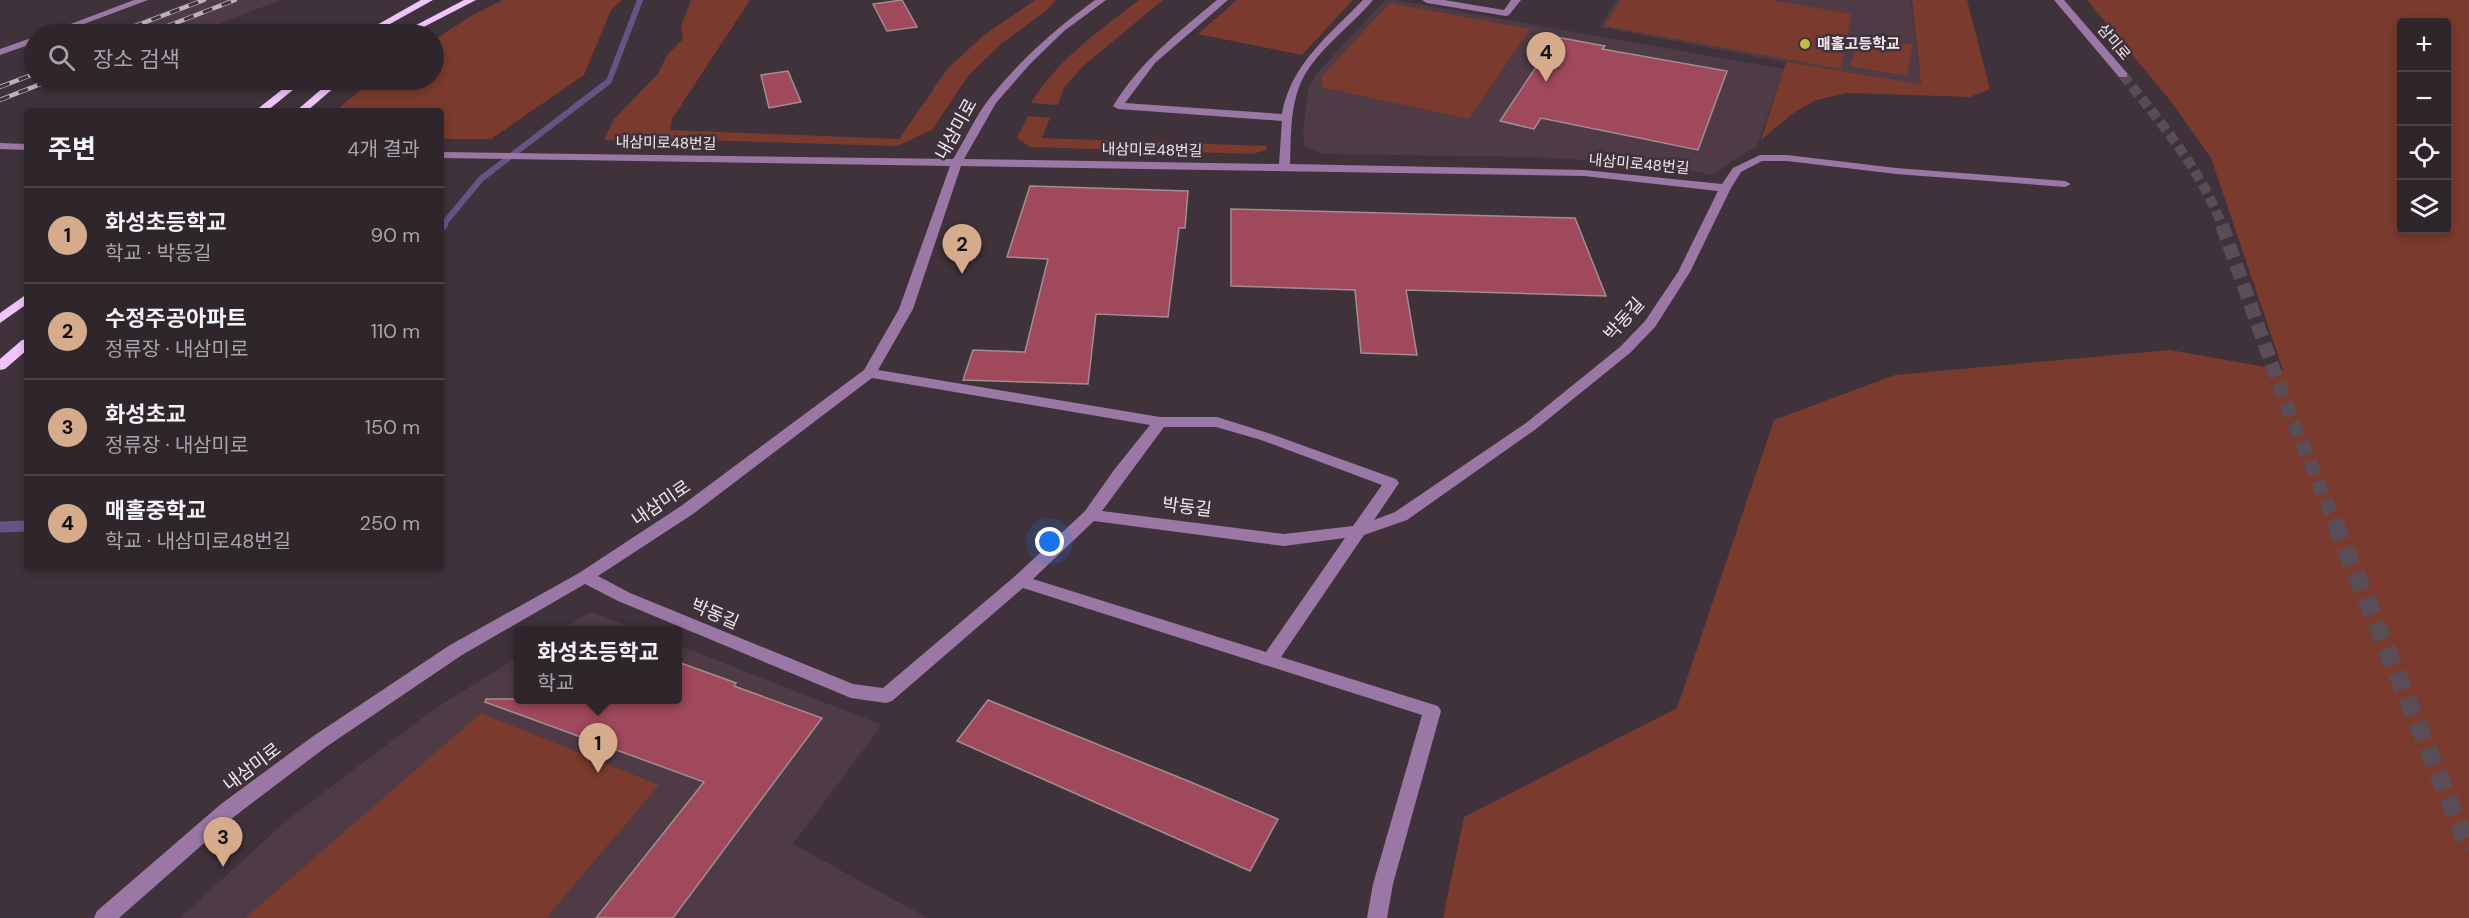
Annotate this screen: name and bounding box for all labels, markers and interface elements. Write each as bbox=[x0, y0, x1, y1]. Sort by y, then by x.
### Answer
map controls bbox=[2397, 18, 2451, 234]
button: + bbox=[2397, 18, 2451, 72]
street label: 삼미로 bbox=[2093, 20, 2135, 64]
search box bbox=[24, 24, 444, 90]
pin: 4 bbox=[1526, 32, 1566, 82]
place label: 매홀고등학교 bbox=[1817, 34, 1900, 54]
marker: 매홀고등학교 bbox=[1798, 37, 1812, 51]
icon: search bbox=[45, 41, 78, 74]
text: 장소 검색 bbox=[93, 45, 180, 74]
button: − bbox=[2397, 72, 2451, 126]
street label: 내삼미로 bbox=[929, 94, 983, 164]
button: locate bbox=[2397, 126, 2451, 180]
text: 주변 bbox=[48, 132, 96, 166]
street label: 내삼미로48번길 bbox=[615, 132, 717, 154]
text: 4개 결과 bbox=[347, 136, 420, 162]
street label: 내삼미로48번길 bbox=[1101, 139, 1203, 161]
street label: 내삼미로48번길 bbox=[1588, 150, 1690, 178]
button: layers bbox=[2397, 180, 2451, 234]
text: 화성초등학교 bbox=[105, 208, 226, 237]
text: 1 bbox=[64, 222, 71, 248]
text: 90 m bbox=[371, 222, 420, 248]
pin: 2 bbox=[942, 224, 982, 274]
text: 학교 · 박동길 bbox=[105, 240, 212, 266]
street label: 박동길 bbox=[1598, 293, 1650, 345]
text: 수정주공아파트 bbox=[105, 304, 247, 333]
text: 2 bbox=[62, 318, 73, 344]
text: 110 m bbox=[371, 318, 420, 344]
text: 정류장 · 내삼미로 bbox=[105, 336, 248, 362]
text: 화성초교 bbox=[105, 400, 186, 429]
text: 3 bbox=[61, 414, 74, 440]
text: 150 m bbox=[365, 414, 420, 440]
text: 정류장 · 내삼미로 bbox=[105, 432, 248, 458]
street label: 내삼미로 bbox=[627, 475, 695, 531]
street label: 박동길 bbox=[1161, 492, 1213, 522]
text: 매홀중학교 bbox=[105, 496, 206, 525]
text: 4 bbox=[61, 510, 74, 536]
text: 250 m bbox=[359, 510, 420, 536]
your location bbox=[1035, 527, 1064, 556]
text: 학교 · 내삼미로48번길 bbox=[105, 528, 291, 554]
street label: 박동길 bbox=[687, 593, 743, 635]
popup bbox=[514, 626, 682, 704]
text: 화성초등학교 bbox=[537, 638, 659, 667]
text: 학교 bbox=[537, 670, 574, 696]
pin: 1 bbox=[578, 724, 618, 773]
street label: 내삼미로 bbox=[218, 737, 286, 797]
pin: 3 bbox=[204, 818, 242, 867]

